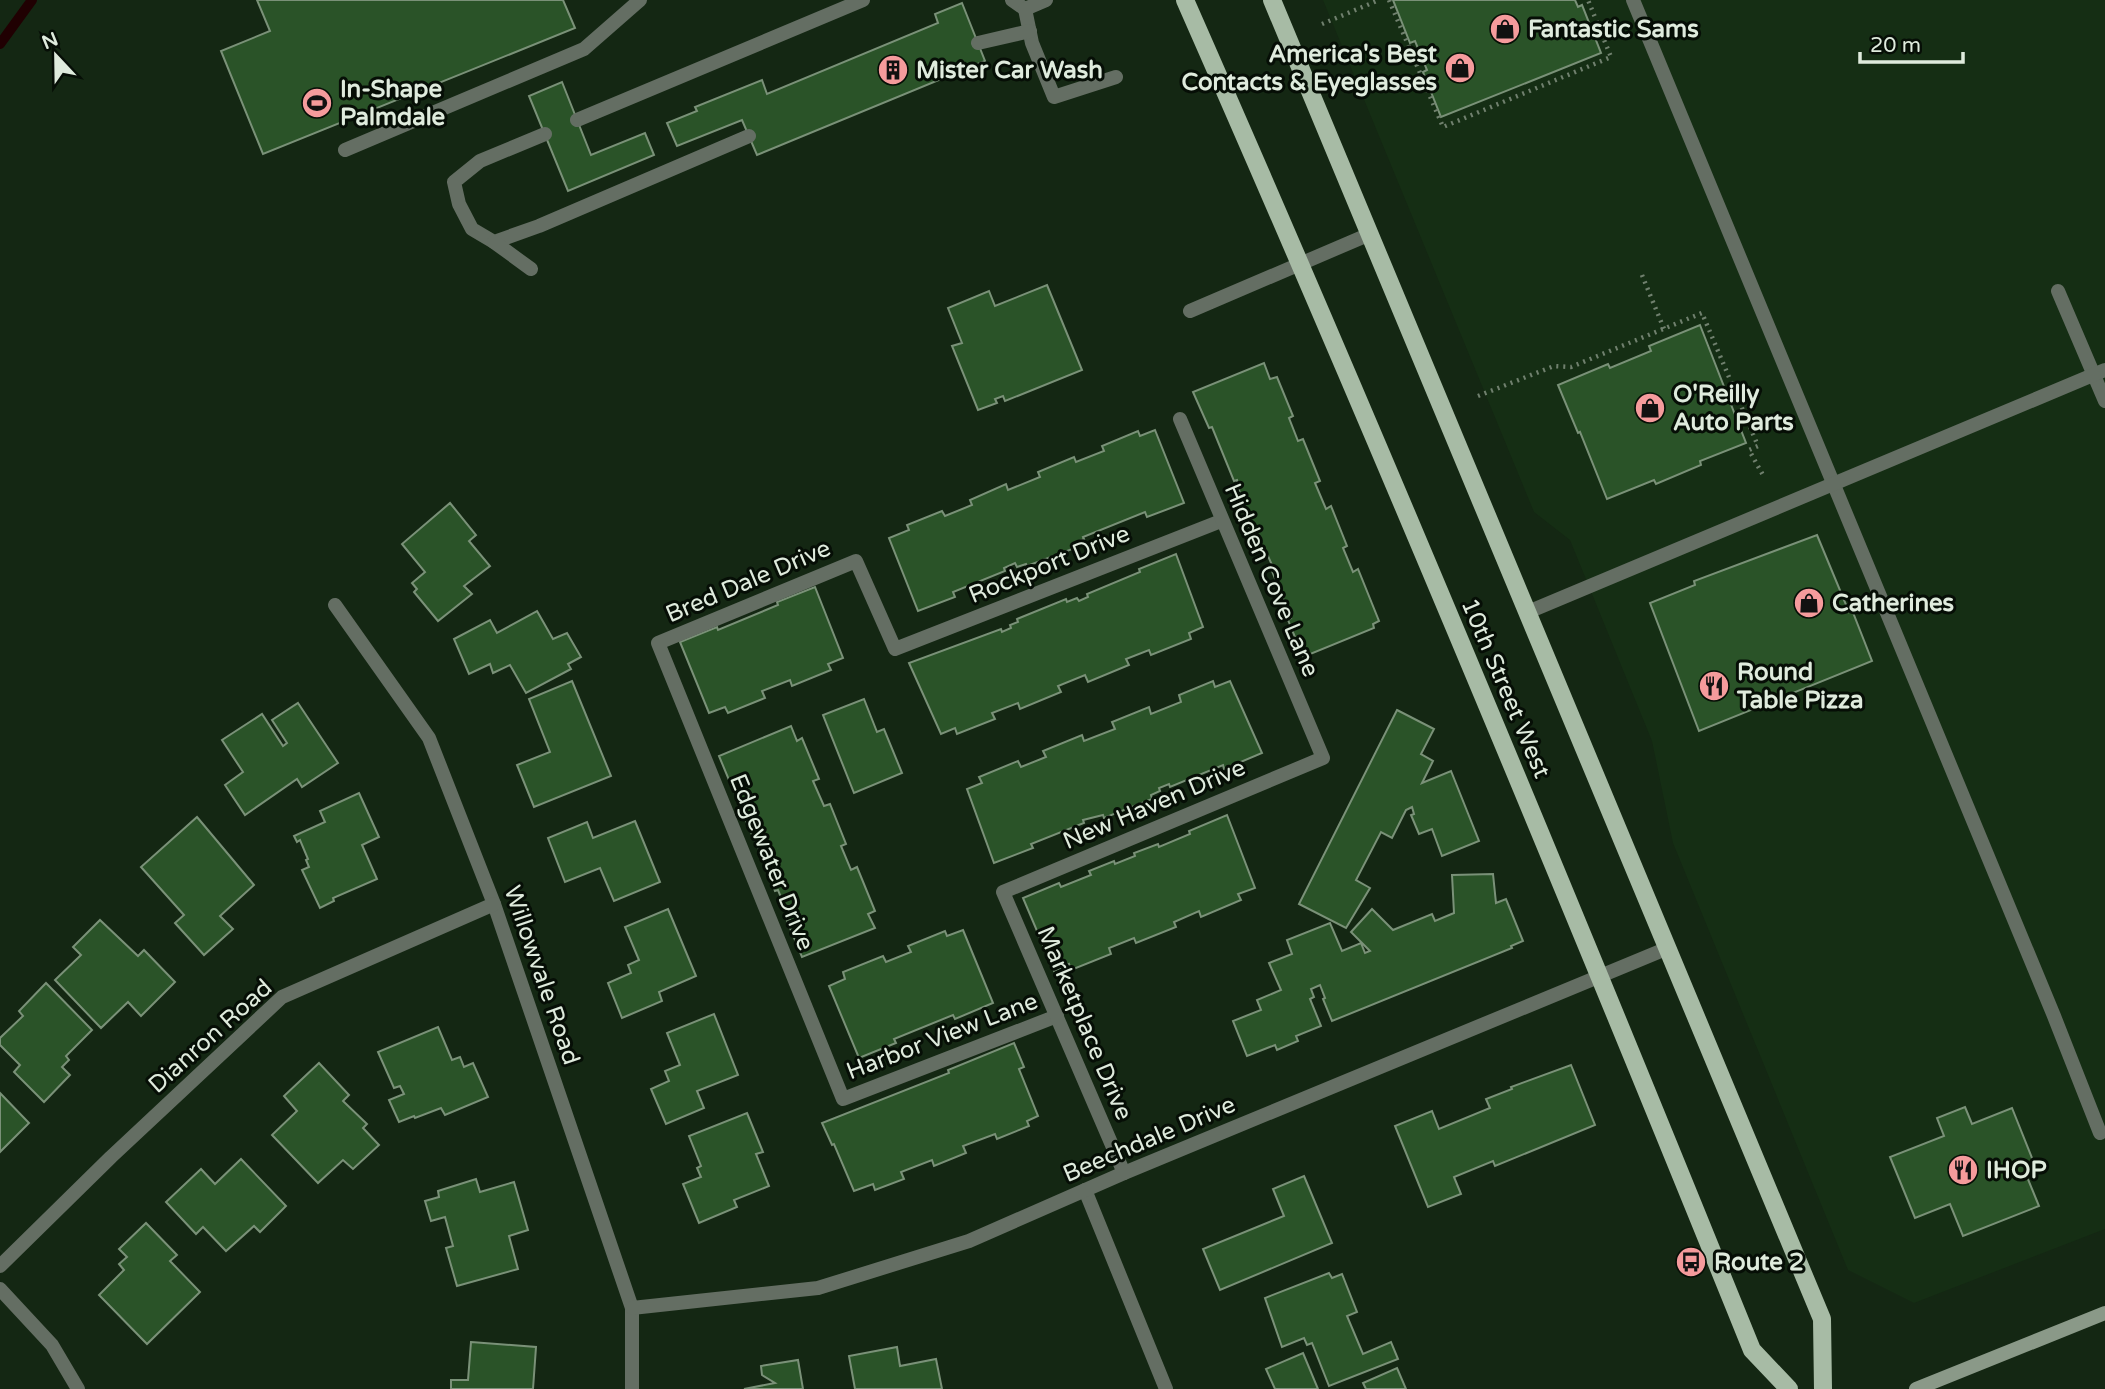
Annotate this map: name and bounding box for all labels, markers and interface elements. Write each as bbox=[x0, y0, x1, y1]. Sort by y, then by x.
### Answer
shop icon: Fantastic Sams bbox=[1488, 12, 1522, 46]
place label: Fantastic Sams bbox=[1528, 15, 1699, 44]
north arrow bbox=[21, 21, 91, 91]
scale bar bbox=[1860, 21, 1963, 65]
text: N bbox=[39, 28, 61, 54]
text: 20 m bbox=[1870, 33, 1921, 58]
place label: America's Best Contacts & Eyeglasses bbox=[1182, 40, 1438, 97]
shop icon: America's Best Contacts & Eyeglasses bbox=[1443, 51, 1477, 85]
building icon: Mister Car Wash bbox=[876, 53, 910, 87]
place label: Mister Car Wash bbox=[916, 56, 1103, 85]
place label: In-Shape Palmdale bbox=[340, 75, 446, 132]
sports icon: In-Shape Palmdale bbox=[300, 86, 334, 120]
place label: O'Reilly Auto Parts bbox=[1673, 380, 1794, 437]
shop icon: O'Reilly Auto Parts bbox=[1633, 391, 1667, 425]
street label: Hidden Cove Lane bbox=[1218, 479, 1325, 681]
street label: Rockport Drive bbox=[964, 519, 1134, 610]
street label: Bred Dale Drive bbox=[661, 534, 835, 629]
shop icon: Catherines bbox=[1792, 586, 1826, 620]
place label: Catherines bbox=[1832, 589, 1954, 618]
street label: 10th Street West bbox=[1455, 594, 1556, 782]
place label: Round Table Pizza bbox=[1736, 658, 1863, 715]
restaurant icon: Round Table Pizza bbox=[1697, 669, 1731, 703]
street label: New Haven Drive bbox=[1059, 753, 1250, 856]
street label: Edgewater Drive bbox=[723, 770, 820, 955]
street label: Willowvale Road bbox=[497, 882, 586, 1069]
street label: Marketplace Drive bbox=[1031, 922, 1138, 1124]
street label: Dianron Road bbox=[142, 973, 278, 1099]
street label: Harbor View Lane bbox=[842, 987, 1042, 1086]
street label: Beechdale Drive bbox=[1059, 1090, 1240, 1189]
restaurant icon: IHOP bbox=[1946, 1153, 1980, 1187]
place label: IHOP bbox=[1986, 1156, 2047, 1185]
bus stop icon: Route 2 bbox=[1674, 1245, 1708, 1279]
place label: Route 2 bbox=[1714, 1248, 1804, 1277]

